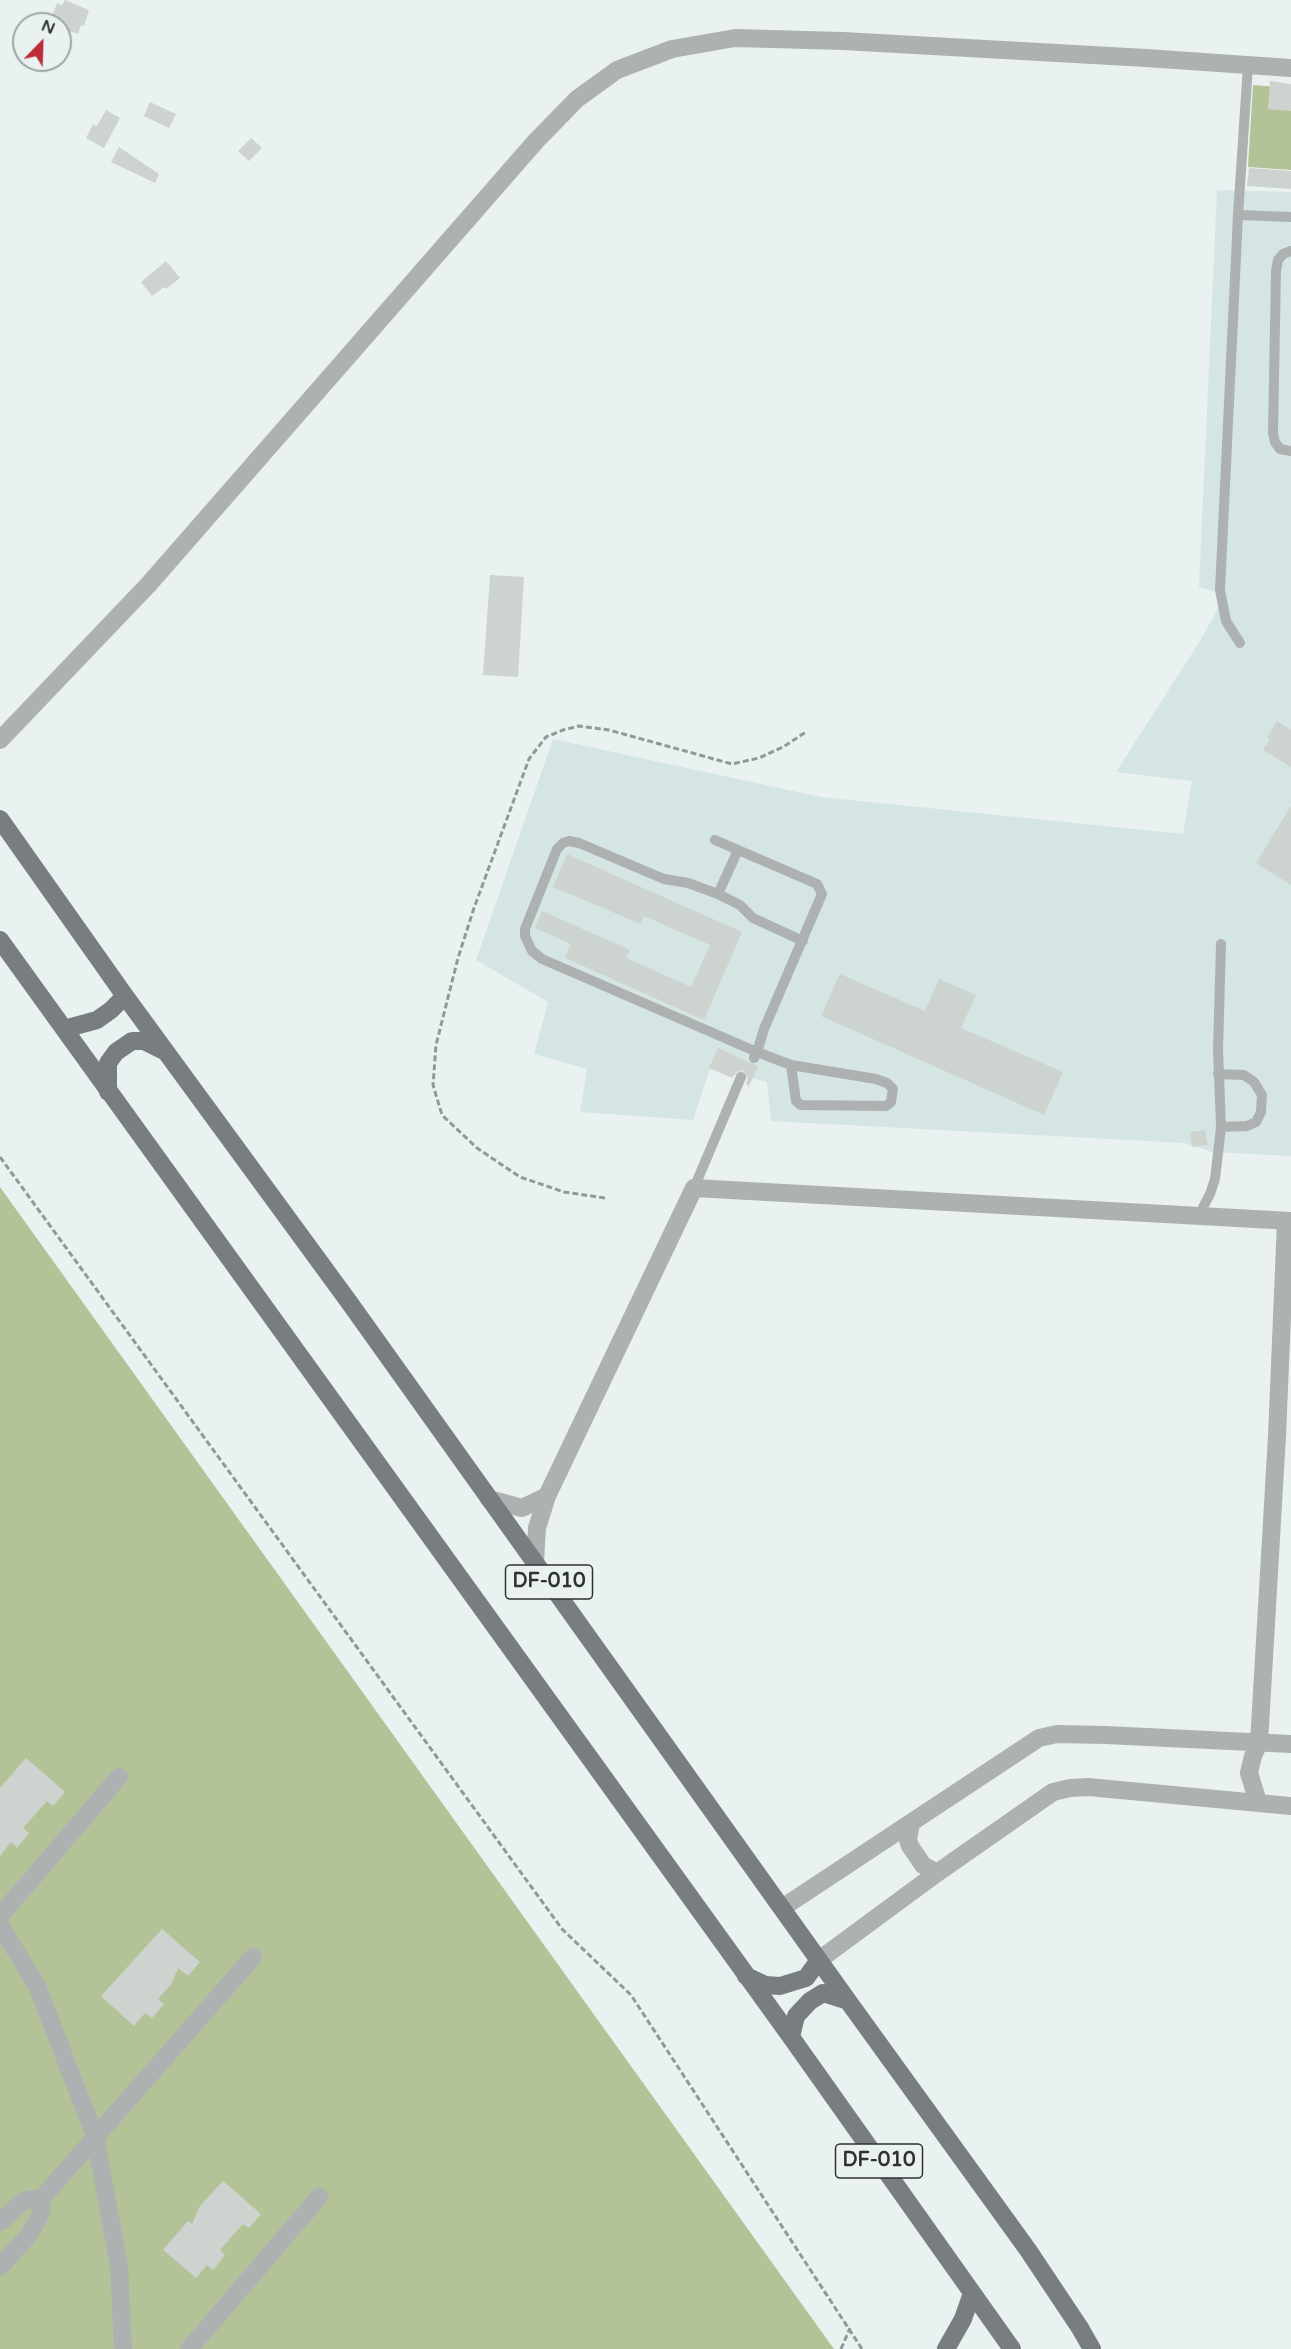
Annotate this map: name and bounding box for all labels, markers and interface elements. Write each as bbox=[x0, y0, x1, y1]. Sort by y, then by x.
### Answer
north arrow bbox=[12, 12, 72, 72]
text: N bbox=[38, 16, 58, 39]
road number: DF-010 bbox=[506, 1565, 592, 1599]
road number: DF-010 bbox=[836, 2144, 922, 2178]

